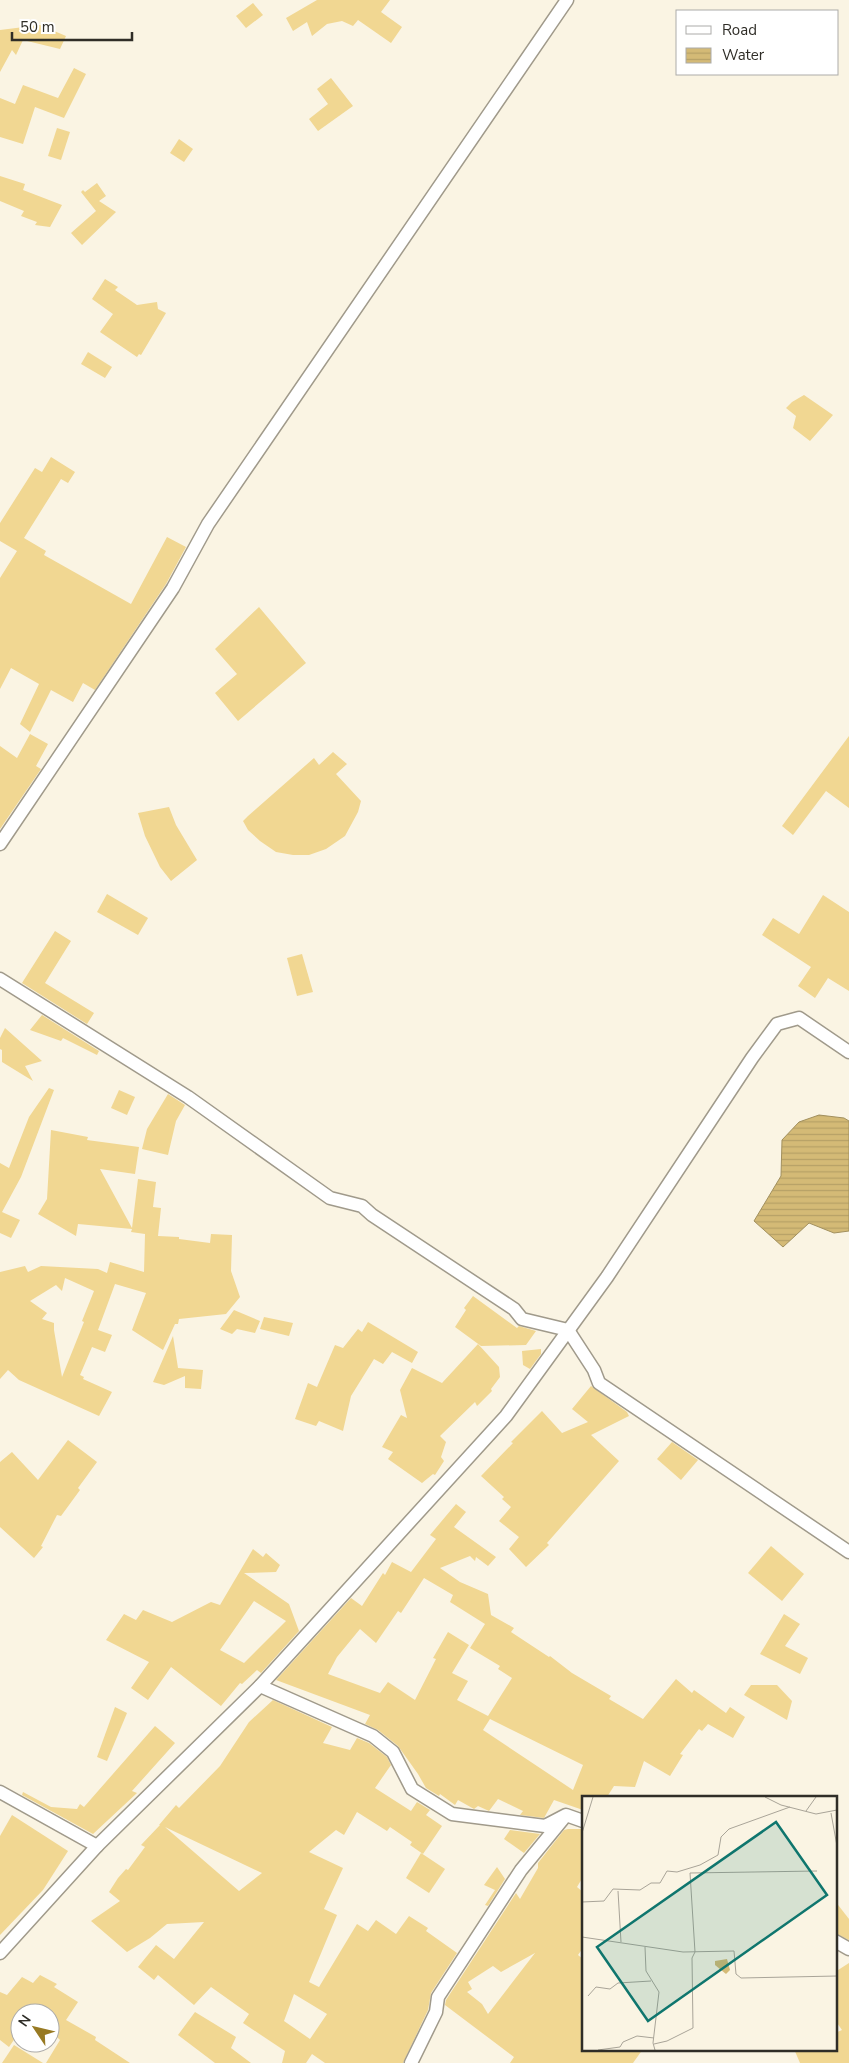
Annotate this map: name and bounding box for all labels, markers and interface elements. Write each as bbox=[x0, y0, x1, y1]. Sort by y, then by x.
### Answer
scale bar bbox=[12, 10, 132, 42]
legend bbox=[676, 10, 839, 75]
text: 50 m bbox=[20, 17, 55, 37]
text: Road bbox=[722, 20, 757, 40]
text: Water bbox=[722, 45, 765, 65]
inset map bbox=[582, 1796, 836, 2050]
north arrow bbox=[10, 2003, 60, 2053]
text: N bbox=[14, 2011, 36, 2031]

